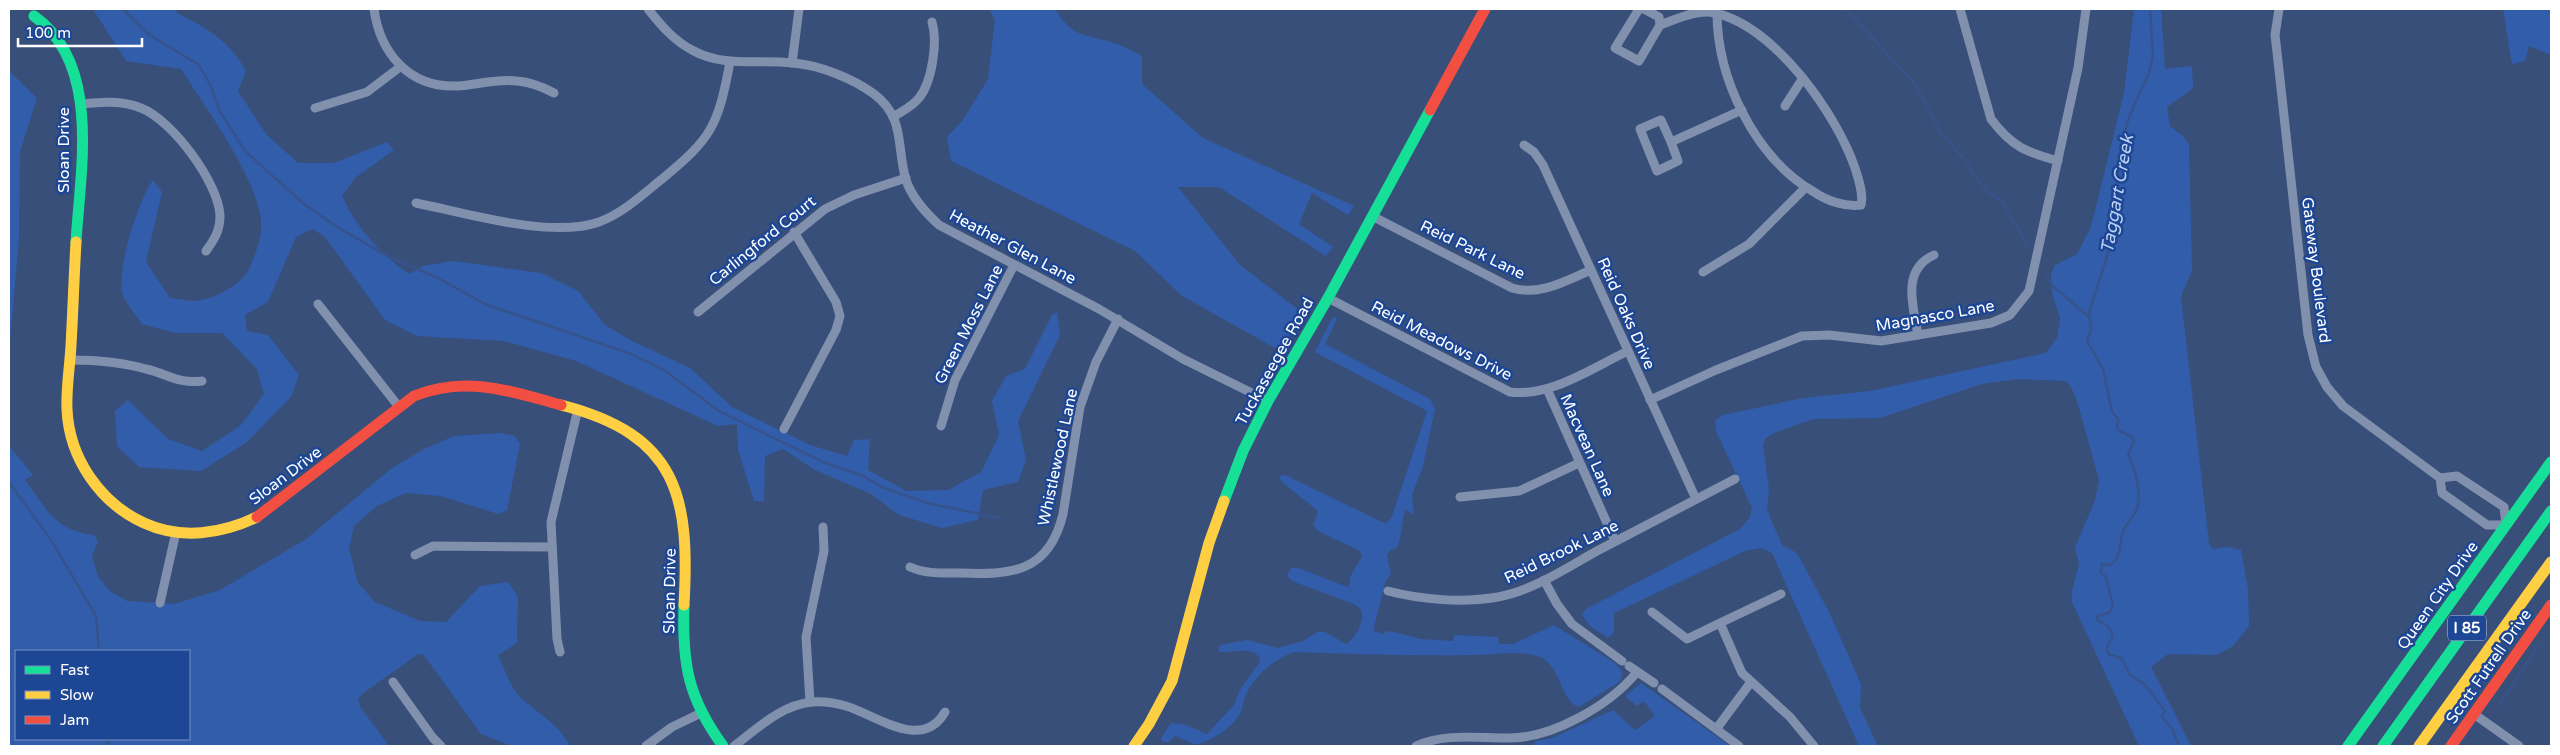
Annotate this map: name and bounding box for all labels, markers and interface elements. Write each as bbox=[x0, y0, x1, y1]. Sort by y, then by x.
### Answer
scale bar bbox=[18, 15, 141, 47]
text: 100 m bbox=[25, 24, 71, 42]
street label: Sloan Drive bbox=[54, 107, 74, 193]
water label: Taggart Creek bbox=[2096, 132, 2138, 255]
street label: Carlingford Court bbox=[705, 191, 820, 290]
street label: Gateway Boulevard bbox=[2297, 196, 2335, 344]
street label: Heather Glen Lane bbox=[946, 205, 1079, 289]
street label: Reid Park Lane bbox=[1417, 216, 1528, 284]
street label: Reid Oaks Drive bbox=[1592, 254, 1660, 372]
street label: Green Moss Lane bbox=[930, 261, 1008, 388]
street label: Tuckaseegee Road bbox=[1231, 294, 1318, 429]
street label: Magnasco Lane bbox=[1874, 296, 1996, 336]
street label: Reid Meadows Drive bbox=[1368, 297, 1515, 385]
street label: Whistlewood Lane bbox=[1034, 387, 1082, 528]
street label: Macvean Lane bbox=[1556, 391, 1619, 500]
street label: Sloan Drive bbox=[245, 442, 326, 510]
street label: Reid Brook Lane bbox=[1501, 516, 1622, 588]
street label: Queen City Drive bbox=[2393, 537, 2483, 654]
street label: Sloan Drive bbox=[659, 548, 681, 634]
street label: Scott Futrell Drive bbox=[2442, 605, 2536, 728]
road number: I 85 bbox=[2448, 616, 2486, 640]
legend bbox=[15, 650, 190, 740]
text: Fast bbox=[60, 661, 90, 679]
text: Slow bbox=[60, 686, 94, 704]
text: Jam bbox=[60, 711, 89, 729]

